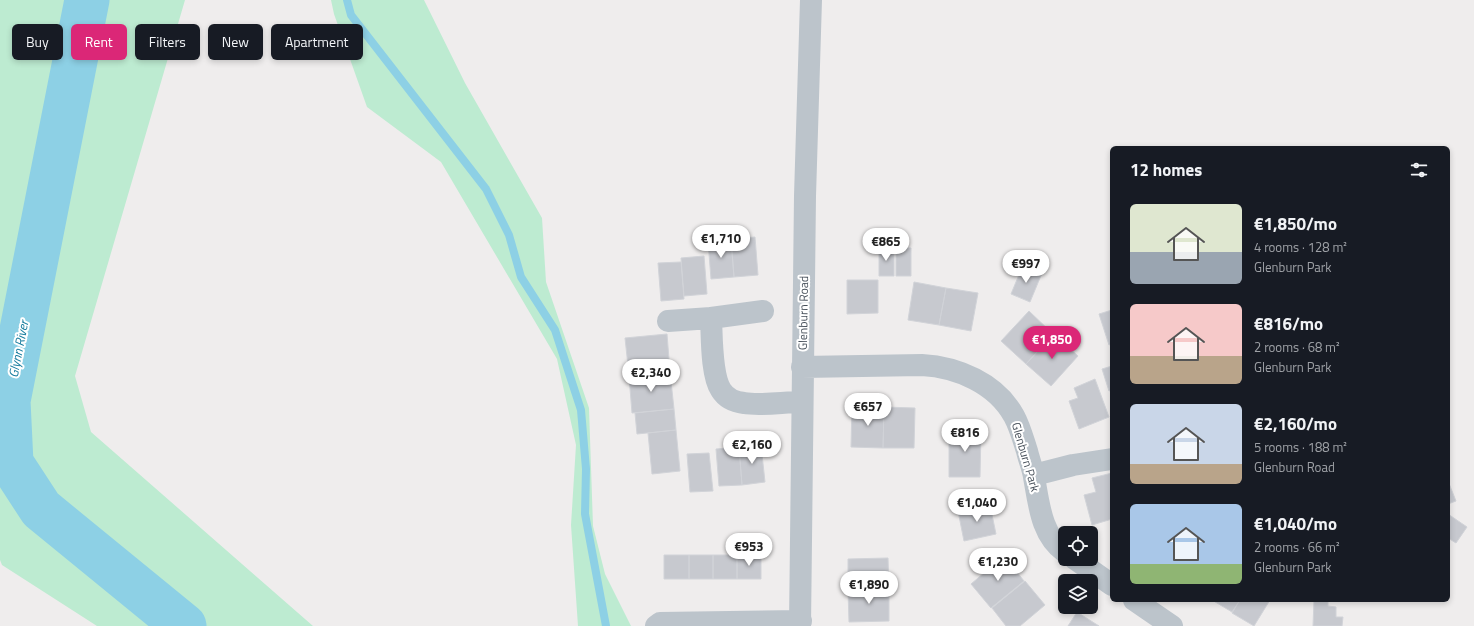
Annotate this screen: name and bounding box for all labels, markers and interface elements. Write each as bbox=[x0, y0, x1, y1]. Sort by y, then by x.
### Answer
chip: Buy bbox=[12, 24, 63, 60]
chip: Rent bbox=[71, 24, 127, 60]
chip: Filters bbox=[135, 24, 200, 60]
chip: New bbox=[208, 24, 263, 60]
chip: Apartment bbox=[271, 24, 363, 60]
text: 12 homes bbox=[1130, 157, 1202, 183]
icon: filters bbox=[1408, 159, 1430, 181]
text: €1,850/mo bbox=[1254, 211, 1337, 237]
icon: home bbox=[1162, 220, 1210, 268]
pin: €1,710 bbox=[688, 225, 754, 259]
text: €1,710 bbox=[701, 228, 741, 248]
pin: €865 bbox=[862, 228, 910, 262]
text: €865 bbox=[871, 231, 901, 251]
text: 4 rooms · 128 m² bbox=[1254, 237, 1347, 257]
pin: €997 bbox=[1002, 250, 1050, 284]
text: €997 bbox=[1011, 253, 1041, 273]
text: Glenburn Park bbox=[1254, 257, 1332, 277]
street label: Glenburn Road bbox=[793, 276, 813, 350]
text: €816/mo bbox=[1254, 311, 1323, 337]
water label: Glynn River bbox=[3, 317, 34, 379]
icon: home bbox=[1162, 320, 1210, 368]
pin: €1,850 bbox=[1019, 326, 1085, 360]
text: €1,850 bbox=[1032, 329, 1072, 349]
text: 2 rooms · 68 m² bbox=[1254, 337, 1340, 357]
text: Glenburn Park bbox=[1254, 357, 1332, 377]
pin: €2,340 bbox=[618, 359, 684, 393]
text: €2,340 bbox=[631, 362, 671, 382]
pin: €657 bbox=[844, 393, 892, 427]
text: €657 bbox=[853, 396, 883, 416]
text: €2,160/mo bbox=[1254, 411, 1337, 437]
pin: €816 bbox=[941, 419, 989, 453]
street label: Glenburn Park bbox=[1007, 420, 1045, 494]
icon: home bbox=[1162, 420, 1210, 468]
text: €816 bbox=[950, 422, 980, 442]
pin: €2,160 bbox=[719, 431, 785, 465]
text: €2,160 bbox=[732, 434, 772, 454]
text: 5 rooms · 188 m² bbox=[1254, 437, 1347, 457]
text: Glenburn Road bbox=[1254, 457, 1335, 477]
pin: €1,040 bbox=[944, 489, 1010, 523]
text: €1,040 bbox=[957, 492, 997, 512]
text: €1,040/mo bbox=[1254, 511, 1337, 537]
icon: home bbox=[1162, 520, 1210, 568]
map controls bbox=[1058, 526, 1098, 614]
button: locate bbox=[1058, 526, 1098, 566]
pin: €953 bbox=[725, 533, 773, 567]
text: €953 bbox=[734, 536, 764, 556]
text: 2 rooms · 66 m² bbox=[1254, 537, 1340, 557]
pin: €1,230 bbox=[965, 548, 1031, 582]
text: €1,230 bbox=[978, 551, 1018, 571]
text: Glenburn Park bbox=[1254, 557, 1332, 577]
pin: €1,890 bbox=[836, 571, 902, 605]
text: €1,890 bbox=[849, 574, 889, 594]
button: layers bbox=[1058, 574, 1098, 614]

